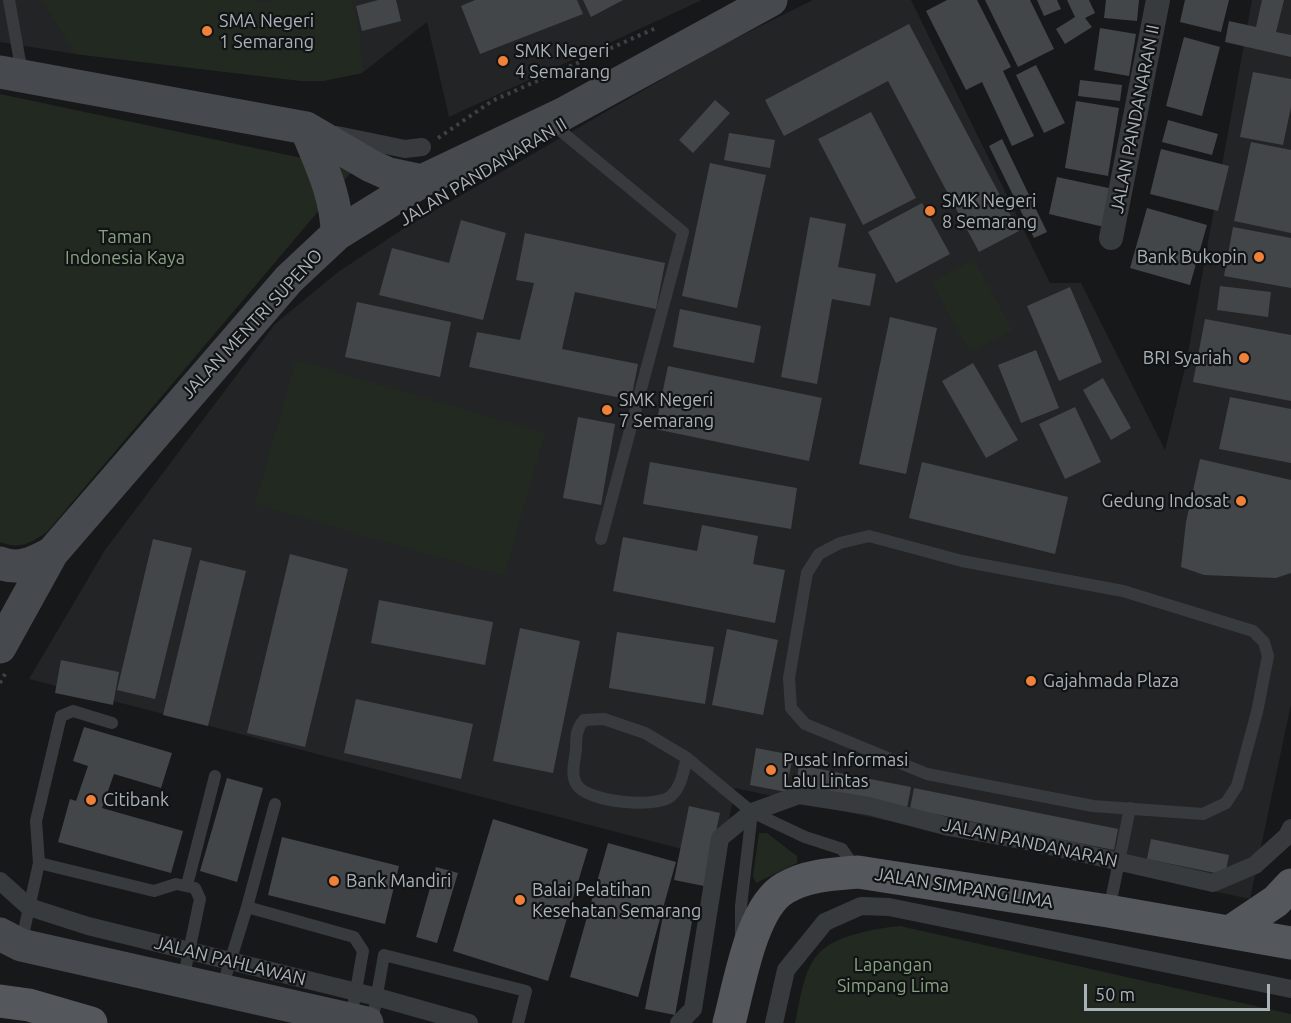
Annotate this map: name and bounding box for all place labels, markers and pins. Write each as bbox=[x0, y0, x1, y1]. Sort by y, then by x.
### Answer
place label: SMA Negeri 1 Semarang bbox=[219, 10, 314, 52]
marker: SMA Negeri 1 Semarang bbox=[200, 24, 214, 38]
place label: SMK Negeri 4 Semarang bbox=[515, 40, 610, 82]
marker: SMK Negeri 4 Semarang bbox=[496, 54, 510, 68]
place label: SMK Negeri 8 Semarang bbox=[942, 190, 1037, 232]
marker: SMK Negeri 8 Semarang bbox=[923, 204, 937, 218]
place label: Bank Bukopin bbox=[1137, 246, 1247, 268]
marker: Bank Bukopin bbox=[1252, 250, 1266, 264]
place label: BRI Syariah bbox=[1143, 347, 1232, 369]
marker: BRI Syariah bbox=[1237, 351, 1251, 365]
place label: SMK Negeri 7 Semarang bbox=[619, 389, 714, 432]
marker: SMK Negeri 7 Semarang bbox=[600, 403, 614, 417]
place label: Gedung Indosat bbox=[1101, 490, 1229, 512]
marker: Gedung Indosat bbox=[1234, 494, 1248, 508]
place label: Gajahmada Plaza bbox=[1043, 670, 1179, 692]
marker: Gajahmada Plaza bbox=[1024, 674, 1038, 688]
place label: Pusat Informasi Lalu Lintas bbox=[783, 749, 908, 792]
marker: Pusat Informasi Lalu Lintas bbox=[764, 763, 778, 777]
place label: Citibank bbox=[103, 789, 169, 811]
marker: Citibank bbox=[84, 793, 98, 807]
place label: Bank Mandiri bbox=[346, 870, 451, 892]
marker: Bank Mandiri bbox=[327, 874, 341, 888]
place label: Balai Pelatihan Kesehatan Semarang bbox=[532, 879, 701, 922]
marker: Balai Pelatihan Kesehatan Semarang bbox=[513, 893, 527, 907]

